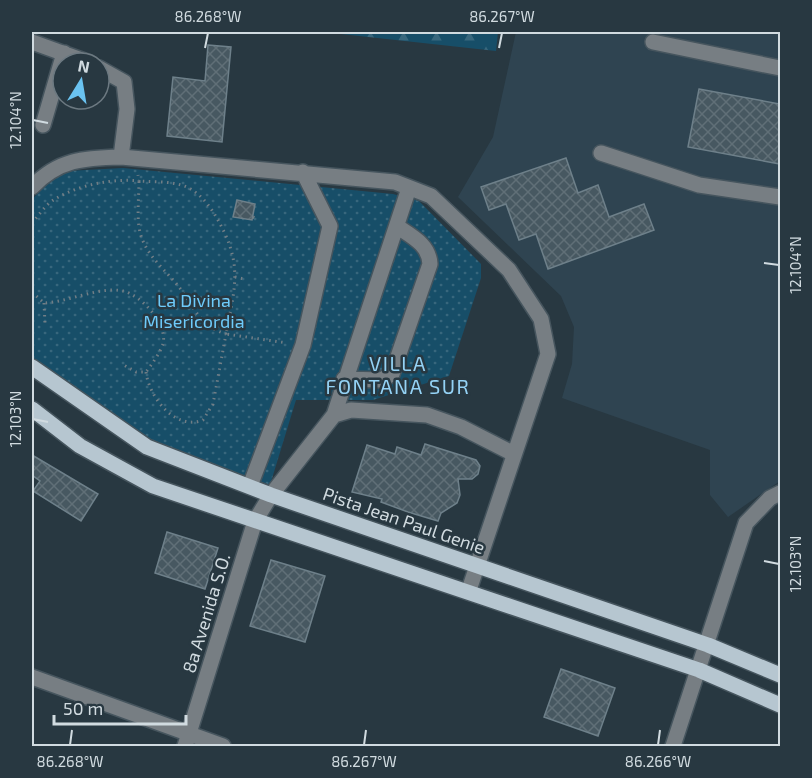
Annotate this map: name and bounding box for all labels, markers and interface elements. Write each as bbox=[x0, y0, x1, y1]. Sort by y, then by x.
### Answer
text: 86.268°W bbox=[175, 7, 241, 25]
text: 86.267°W bbox=[469, 7, 535, 25]
north arrow bbox=[51, 51, 111, 111]
text: N bbox=[76, 55, 91, 76]
text: 12.104°N bbox=[6, 91, 24, 149]
text: 12.104°N bbox=[786, 236, 804, 294]
park label: La Divina Misericordia bbox=[143, 289, 245, 332]
district label: VILLA FONTANA SUR bbox=[326, 351, 470, 398]
text: 12.103°N bbox=[6, 391, 24, 447]
street label: Pista Jean Paul Genie bbox=[320, 482, 488, 558]
text: 12.103°N bbox=[786, 536, 804, 592]
street label: 8a Avenida S.O. bbox=[177, 551, 235, 675]
scale bar bbox=[54, 688, 186, 726]
text: 50 m bbox=[63, 697, 103, 719]
text: 86.268°W bbox=[37, 752, 103, 770]
text: 86.267°W bbox=[331, 752, 397, 770]
text: 86.266°W bbox=[625, 752, 691, 770]

